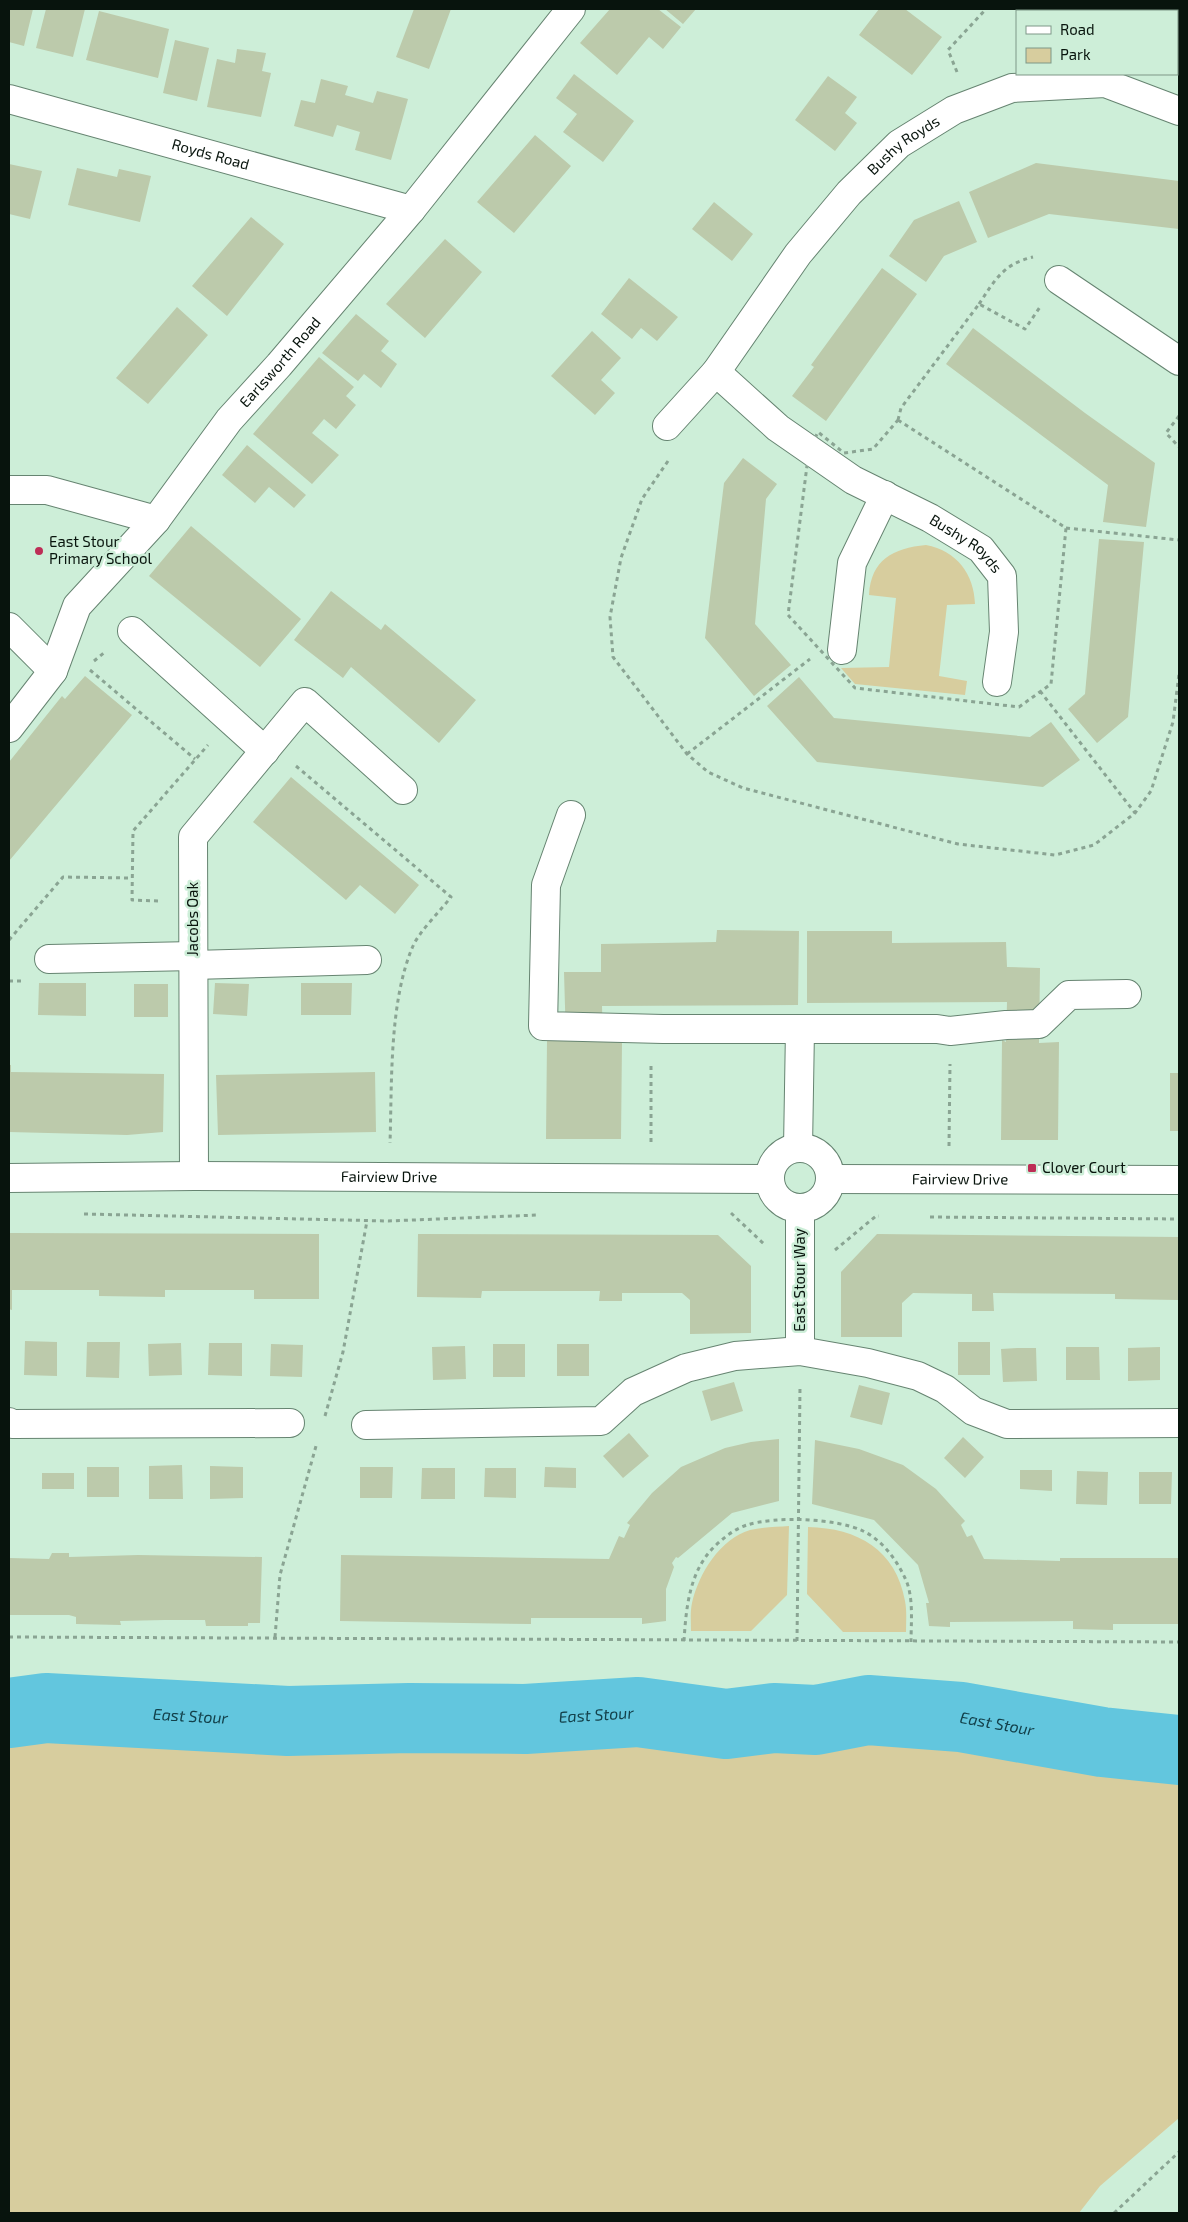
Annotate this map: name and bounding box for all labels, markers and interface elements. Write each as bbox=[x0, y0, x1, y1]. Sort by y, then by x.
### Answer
legend bbox=[1016, 10, 1178, 75]
text: Road bbox=[1060, 20, 1095, 38]
text: Park bbox=[1060, 45, 1091, 63]
street label: Bushy Royds bbox=[863, 111, 943, 178]
street label: Royds Road bbox=[170, 134, 252, 173]
street label: Earlsworth Road bbox=[235, 313, 324, 411]
street label: Bushy Royds bbox=[927, 510, 1006, 576]
place label: East Stour Primary School bbox=[49, 532, 152, 567]
marker: East Stour Primary School bbox=[33, 545, 45, 557]
street label: Jacobs Oak bbox=[183, 881, 201, 956]
place label: Clover Court bbox=[1042, 1158, 1126, 1176]
marker: Clover Court bbox=[1026, 1162, 1038, 1174]
street label: Fairview Drive bbox=[341, 1167, 437, 1185]
street label: Fairview Drive bbox=[912, 1169, 1008, 1188]
street label: East Stour Way bbox=[790, 1228, 808, 1332]
water label: East Stour bbox=[558, 1702, 635, 1726]
water label: East Stour bbox=[152, 1704, 229, 1727]
water label: East Stour bbox=[958, 1707, 1036, 1739]

